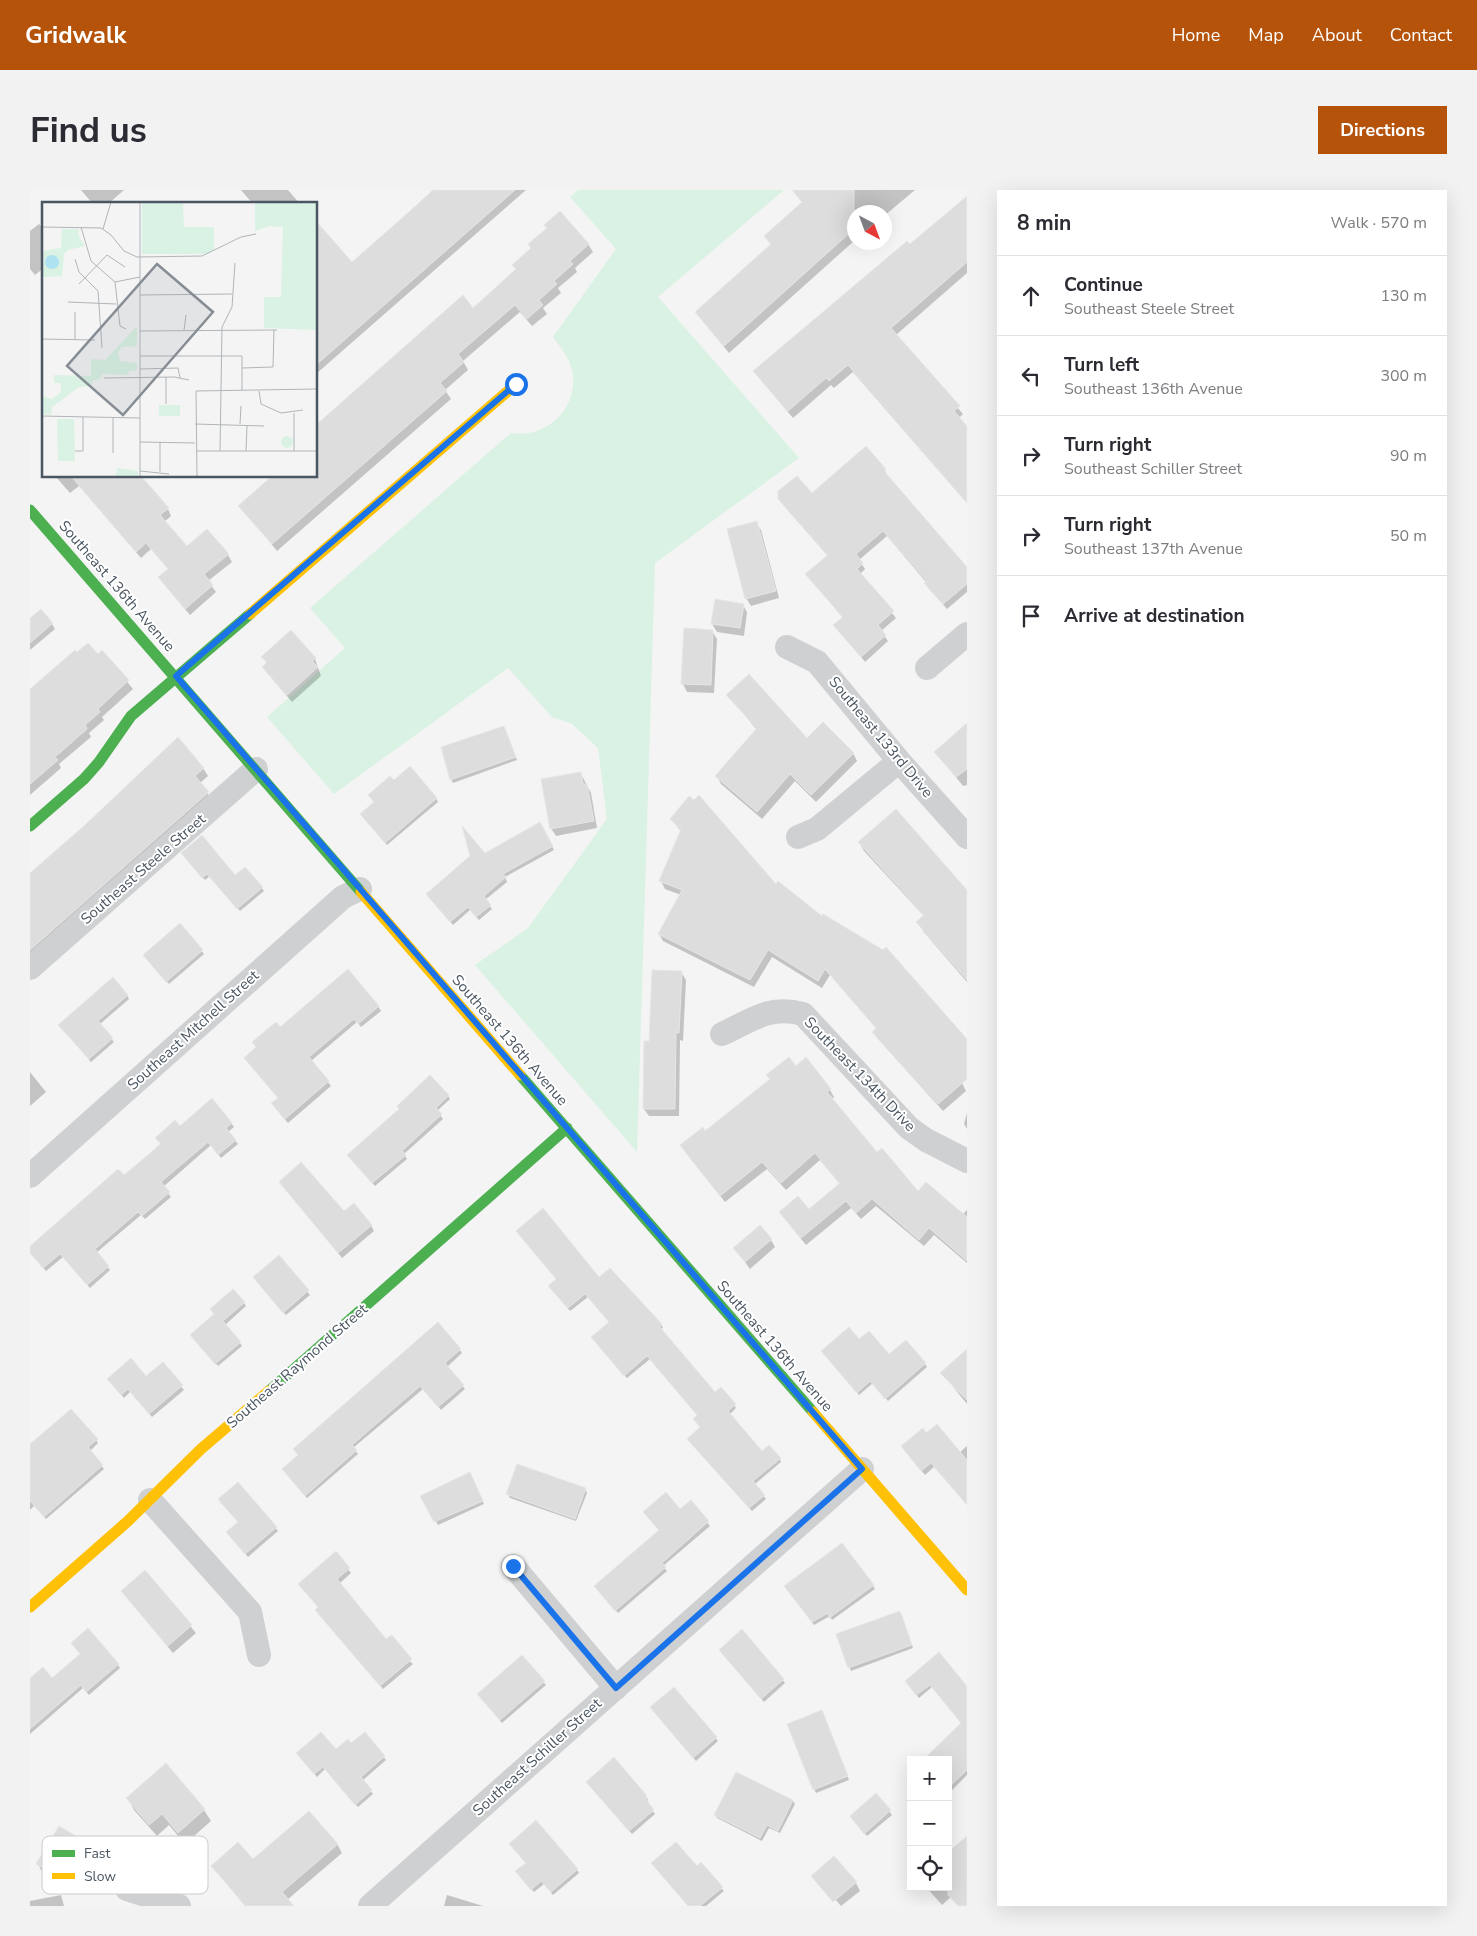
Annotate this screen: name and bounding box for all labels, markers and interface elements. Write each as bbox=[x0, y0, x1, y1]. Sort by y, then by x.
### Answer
text: Gridwalk bbox=[25, 19, 126, 51]
text: Home bbox=[1172, 23, 1220, 47]
text: Map bbox=[1248, 23, 1284, 47]
text: About bbox=[1312, 23, 1362, 47]
text: Contact bbox=[1390, 23, 1452, 47]
button: Directions bbox=[1318, 106, 1447, 154]
text: Find us bbox=[30, 107, 147, 154]
inset map bbox=[42, 202, 318, 478]
north arrow bbox=[847, 205, 892, 250]
text: 8 min bbox=[1017, 209, 1071, 237]
text: Walk · 570 m bbox=[1331, 212, 1427, 234]
text: Continue bbox=[1064, 272, 1143, 298]
icon: ahead bbox=[1017, 282, 1045, 310]
text: 130 m bbox=[1380, 285, 1427, 307]
text: Southeast Steele Street bbox=[1064, 298, 1234, 320]
text: Turn left bbox=[1064, 352, 1139, 378]
icon: left bbox=[1017, 362, 1045, 390]
text: 300 m bbox=[1380, 365, 1427, 387]
route start bbox=[505, 373, 528, 396]
text: Southeast 136th Avenue bbox=[1064, 378, 1243, 400]
text: Turn right bbox=[1064, 432, 1151, 458]
icon: right bbox=[1017, 442, 1045, 470]
text: 90 m bbox=[1390, 445, 1427, 467]
text: Southeast Schiller Street bbox=[1064, 458, 1242, 480]
text: Turn right bbox=[1064, 512, 1151, 538]
street label: Southeast 136th Avenue bbox=[54, 516, 180, 656]
icon: right bbox=[1017, 522, 1045, 550]
text: 50 m bbox=[1390, 525, 1427, 547]
text: Southeast 137th Avenue bbox=[1064, 538, 1243, 560]
icon: arrive bbox=[1017, 602, 1045, 630]
text: Arrive at destination bbox=[1064, 603, 1245, 629]
street label: Southeast 133rd Drive bbox=[824, 672, 938, 802]
street label: Southeast Steele Street bbox=[76, 809, 210, 929]
street label: Southeast Mitchell Street bbox=[123, 965, 264, 1094]
street label: Southeast 136th Avenue bbox=[447, 970, 573, 1110]
street label: Southeast 134th Drive bbox=[800, 1012, 920, 1136]
street label: Southeast 136th Avenue bbox=[712, 1276, 838, 1416]
street label: Southeast Raymond Street bbox=[222, 1299, 372, 1433]
route end bbox=[502, 1555, 525, 1578]
street label: Southeast Schiller Street bbox=[468, 1693, 606, 1820]
map controls bbox=[907, 1756, 952, 1891]
button: + bbox=[907, 1756, 952, 1801]
button: − bbox=[907, 1801, 952, 1846]
legend bbox=[42, 1836, 208, 1894]
text: Fast bbox=[84, 1844, 110, 1863]
button: locate bbox=[907, 1846, 952, 1891]
text: Slow bbox=[84, 1867, 116, 1886]

